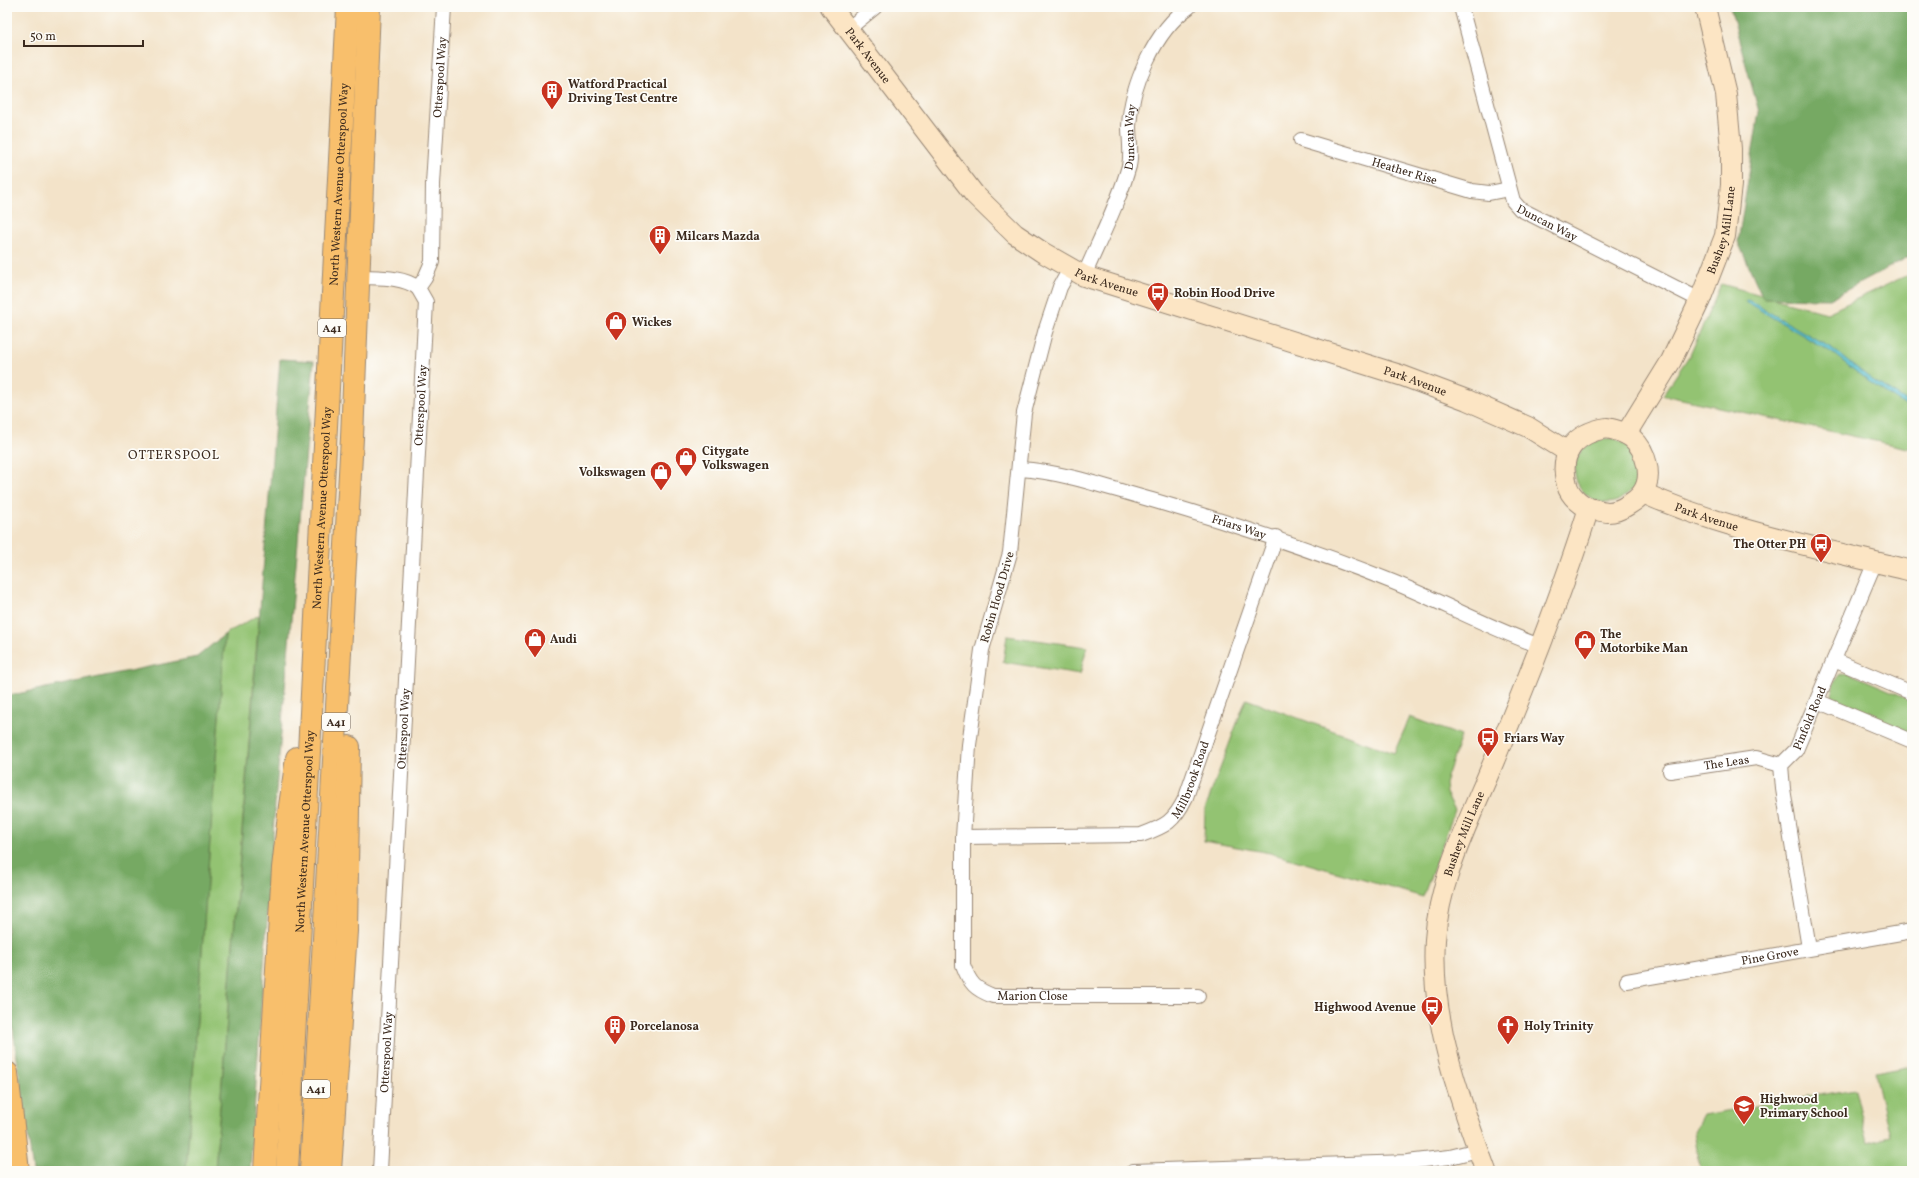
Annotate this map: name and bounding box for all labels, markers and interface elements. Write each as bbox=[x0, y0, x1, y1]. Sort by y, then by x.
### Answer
scale bar bbox=[24, 22, 143, 48]
street label: Park Avenue bbox=[841, 25, 894, 87]
text: 50 m bbox=[30, 29, 56, 45]
street label: Otterspool Way bbox=[430, 36, 451, 118]
place label: Watford Practical Driving Test Centre bbox=[568, 77, 678, 107]
building icon: Watford Practical Driving Test Centre bbox=[539, 78, 565, 111]
street label: North Western Avenue Otterspool Way bbox=[326, 82, 353, 286]
street label: Duncan Way bbox=[1121, 102, 1141, 172]
street label: Heather Rise bbox=[1369, 154, 1439, 189]
street label: Bushey Mill Lane bbox=[1704, 185, 1740, 277]
street label: Duncan Way bbox=[1513, 201, 1581, 246]
building icon: Milcars Mazda bbox=[647, 223, 673, 256]
place label: Milcars Mazda bbox=[676, 229, 760, 245]
street label: Park Avenue bbox=[1071, 265, 1140, 302]
bus stop icon: Robin Hood Drive bbox=[1145, 280, 1171, 313]
place label: Robin Hood Drive bbox=[1174, 286, 1275, 302]
shop icon: Wickes bbox=[603, 309, 629, 342]
place label: Wickes bbox=[632, 315, 672, 331]
road number: A41 bbox=[318, 319, 346, 337]
street label: Park Avenue bbox=[1381, 363, 1449, 401]
street label: Otterspool Way bbox=[411, 364, 432, 446]
street label: North Western Avenue Otterspool Way bbox=[309, 406, 336, 610]
place label: Citygate Volkswagen bbox=[702, 444, 769, 474]
shop icon: Citygate Volkswagen bbox=[673, 445, 699, 478]
district label: OTTERSPOOL bbox=[128, 447, 220, 465]
shop icon: Volkswagen bbox=[648, 459, 674, 492]
place label: Volkswagen bbox=[579, 465, 646, 481]
street label: Park Avenue bbox=[1672, 500, 1740, 536]
street label: Friars Way bbox=[1210, 511, 1269, 544]
bus stop icon: The Otter PH bbox=[1808, 531, 1834, 564]
place label: The Otter PH bbox=[1733, 537, 1806, 553]
street label: Robin Hood Drive bbox=[977, 549, 1019, 645]
shop icon: Audi bbox=[522, 626, 548, 659]
place label: The Motorbike Man bbox=[1600, 627, 1688, 657]
shop icon: The Motorbike Man bbox=[1572, 628, 1598, 661]
place label: Audi bbox=[550, 632, 577, 648]
street label: Pinfold Road bbox=[1790, 684, 1831, 753]
street label: Otterspool Way bbox=[394, 687, 415, 770]
road number: A41 bbox=[322, 713, 350, 731]
bus stop icon: Friars Way bbox=[1475, 725, 1501, 758]
street label: North Western Avenue Otterspool Way bbox=[292, 729, 319, 933]
place label: Friars Way bbox=[1504, 731, 1565, 747]
street label: Millbrook Road bbox=[1168, 739, 1214, 822]
street label: The Leas bbox=[1703, 752, 1750, 775]
street label: Bushey Mill Lane bbox=[1441, 789, 1489, 879]
street label: Pine Grove bbox=[1740, 944, 1800, 970]
street label: Marion Close bbox=[997, 989, 1068, 1005]
bus stop icon: Highwood Avenue bbox=[1419, 994, 1445, 1027]
place label: Highwood Avenue bbox=[1314, 1000, 1416, 1016]
street label: Otterspool Way bbox=[377, 1011, 397, 1093]
building icon: Porcelanosa bbox=[602, 1013, 628, 1046]
church icon: Holy Trinity bbox=[1495, 1013, 1521, 1046]
place label: Porcelanosa bbox=[630, 1019, 699, 1035]
place label: Holy Trinity bbox=[1524, 1019, 1594, 1035]
road number: A41 bbox=[302, 1080, 330, 1098]
place label: Highwood Primary School bbox=[1760, 1092, 1848, 1122]
school or university icon: Highwood Primary School bbox=[1731, 1093, 1757, 1126]

